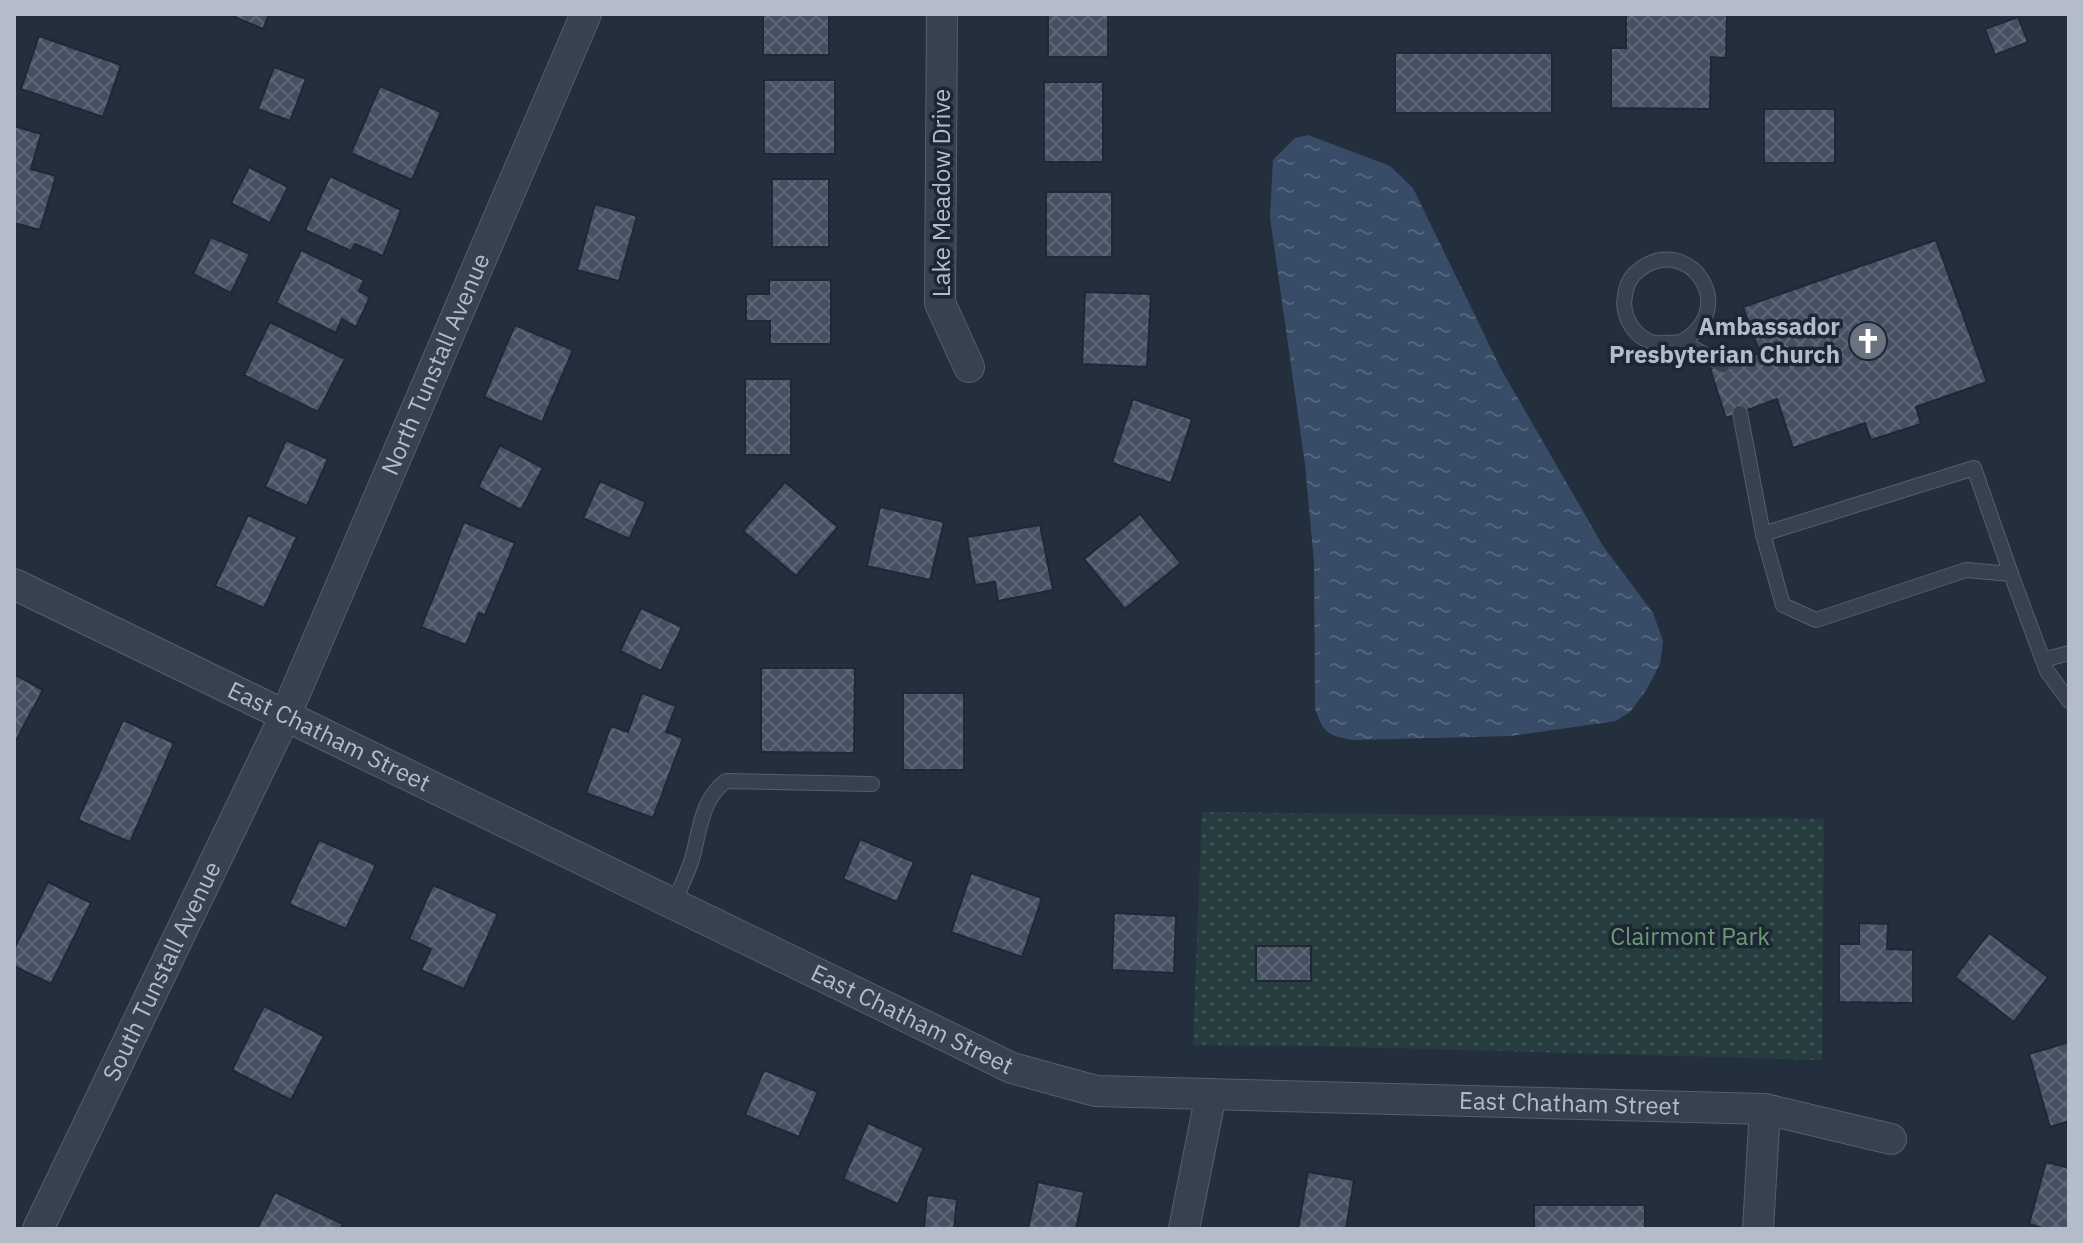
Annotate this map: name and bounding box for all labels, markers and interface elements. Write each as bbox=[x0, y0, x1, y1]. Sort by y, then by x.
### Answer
street label: Lake Meadow Drive bbox=[925, 89, 957, 297]
street label: North Tunstall Avenue bbox=[373, 248, 497, 480]
place label: Ambassador Presbyterian Church bbox=[1609, 310, 1840, 370]
church icon: Ambassador Presbyterian Church bbox=[1847, 320, 1889, 362]
street label: East Chatham Street bbox=[223, 673, 436, 799]
street label: South Tunstall Avenue bbox=[95, 856, 228, 1086]
park label: Clairmont Park bbox=[1610, 920, 1770, 952]
street label: East Chatham Street bbox=[806, 956, 1019, 1081]
street label: East Chatham Street bbox=[1459, 1084, 1681, 1122]

